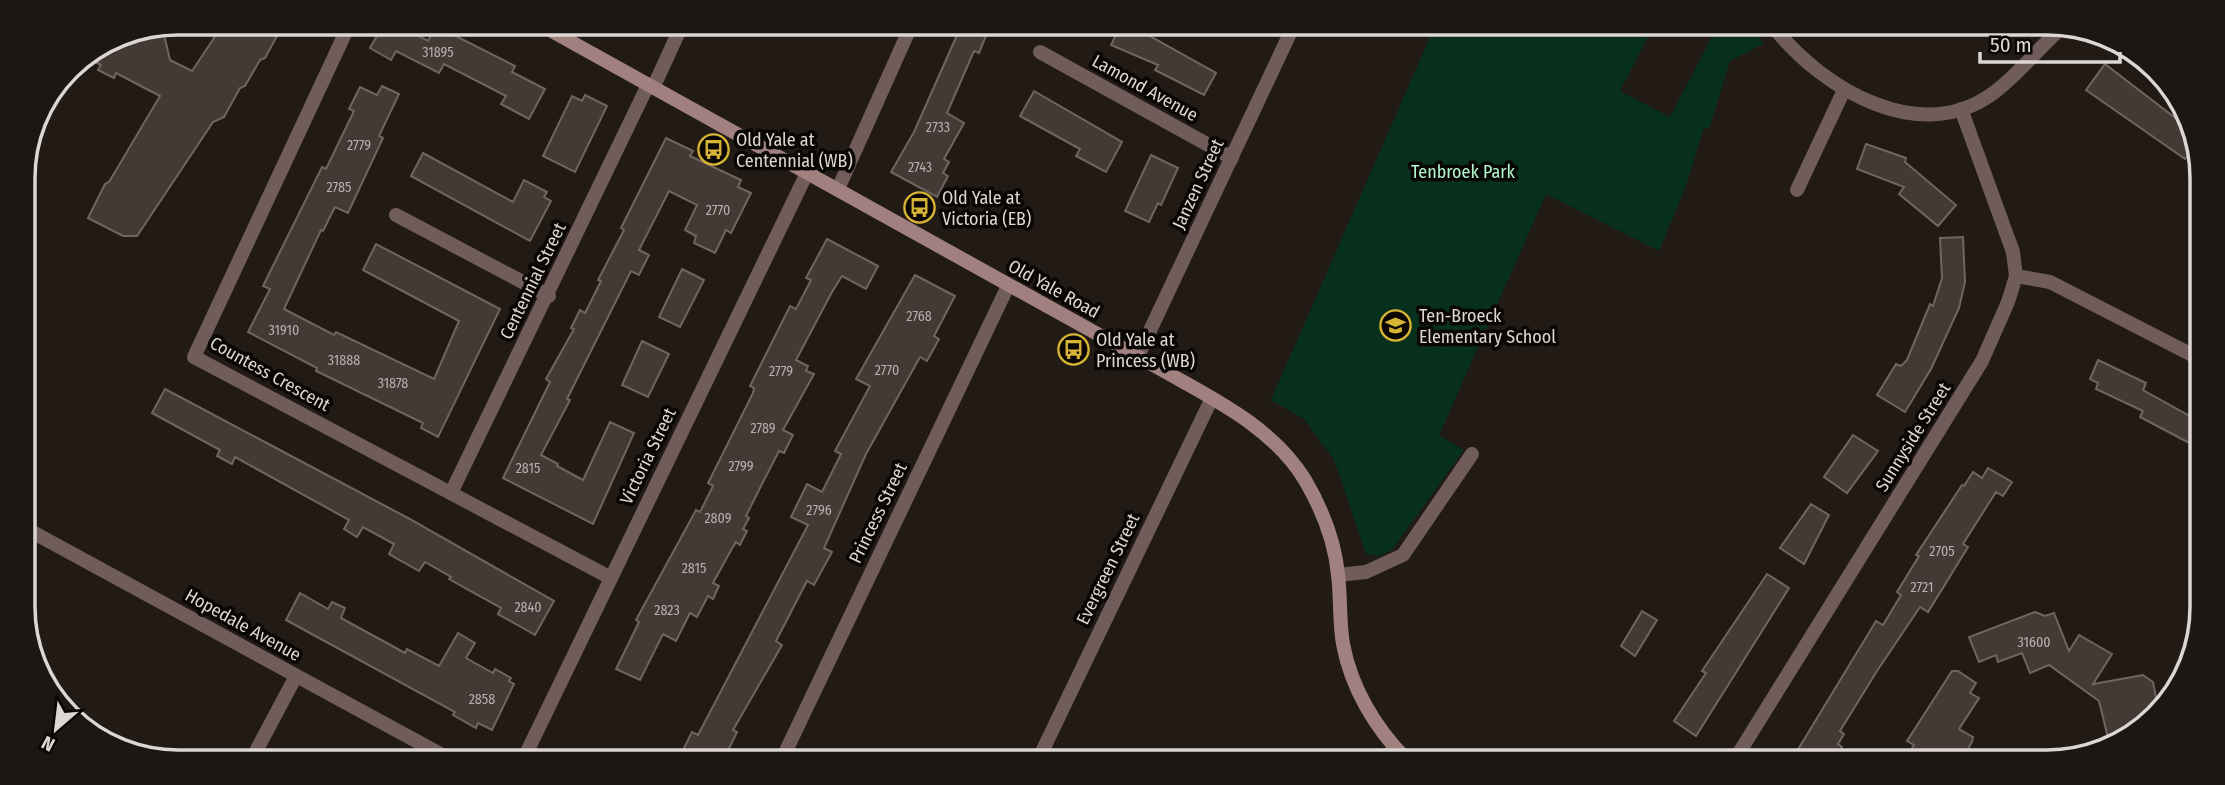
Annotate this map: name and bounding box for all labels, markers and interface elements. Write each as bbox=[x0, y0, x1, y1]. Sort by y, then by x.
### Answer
scale bar bbox=[1980, 21, 2120, 65]
text: 50 m bbox=[1990, 32, 2032, 58]
house number: 31895 bbox=[422, 44, 454, 61]
street label: Lamond Avenue bbox=[1088, 50, 1202, 126]
house number: 2733 bbox=[926, 119, 950, 136]
place label: Old Yale at Centennial (WB) bbox=[736, 129, 853, 172]
bus stop icon: Old Yale at Centennial (WB) bbox=[696, 133, 730, 167]
street label: Janzen Street bbox=[1168, 135, 1229, 233]
house number: 2779 bbox=[347, 137, 371, 154]
house number: 2743 bbox=[908, 159, 932, 176]
park label: Tenbroek Park bbox=[1411, 161, 1516, 183]
house number: 2785 bbox=[327, 179, 351, 196]
place label: Old Yale at Victoria (EB) bbox=[942, 187, 1031, 230]
bus stop icon: Old Yale at Victoria (EB) bbox=[902, 191, 936, 225]
house number: 2770 bbox=[706, 202, 730, 219]
street label: Centennial Street bbox=[495, 219, 571, 343]
street label: Old Yale Road bbox=[1004, 255, 1104, 323]
place label: Ten-Broeck Elementary School bbox=[1419, 305, 1556, 348]
house number: 2768 bbox=[906, 308, 932, 325]
school or university icon: Ten-Broeck Elementary School bbox=[1379, 309, 1413, 343]
house number: 31910 bbox=[269, 322, 299, 339]
place label: Old Yale at Princess (WB) bbox=[1096, 329, 1195, 372]
street label: Countess Crescent bbox=[206, 332, 334, 416]
bus stop icon: Old Yale at Princess (WB) bbox=[1056, 333, 1090, 367]
house number: 31888 bbox=[328, 352, 360, 369]
house number: 2770 bbox=[875, 362, 899, 379]
house number: 2779 bbox=[769, 363, 793, 380]
house number: 31878 bbox=[378, 375, 408, 392]
street label: Sunnyside Street bbox=[1871, 378, 1955, 496]
street label: Victoria Street bbox=[615, 404, 681, 508]
house number: 2789 bbox=[750, 420, 776, 437]
house number: 2799 bbox=[728, 458, 754, 475]
street label: Princess Street bbox=[844, 459, 912, 567]
house number: 2815 bbox=[516, 460, 540, 477]
house number: 2796 bbox=[806, 502, 832, 519]
house number: 2809 bbox=[704, 510, 732, 527]
street label: Evergreen Street bbox=[1072, 510, 1144, 628]
house number: 2705 bbox=[1929, 543, 1955, 560]
house number: 2815 bbox=[682, 560, 706, 577]
house number: 2721 bbox=[1911, 579, 1933, 596]
street label: Hopedale Avenue bbox=[181, 584, 305, 666]
house number: 2840 bbox=[514, 599, 542, 616]
house number: 2823 bbox=[654, 602, 680, 619]
house number: 31600 bbox=[2018, 634, 2050, 651]
house number: 2858 bbox=[469, 691, 495, 708]
north arrow bbox=[21, 694, 91, 764]
text: N bbox=[38, 731, 59, 756]

